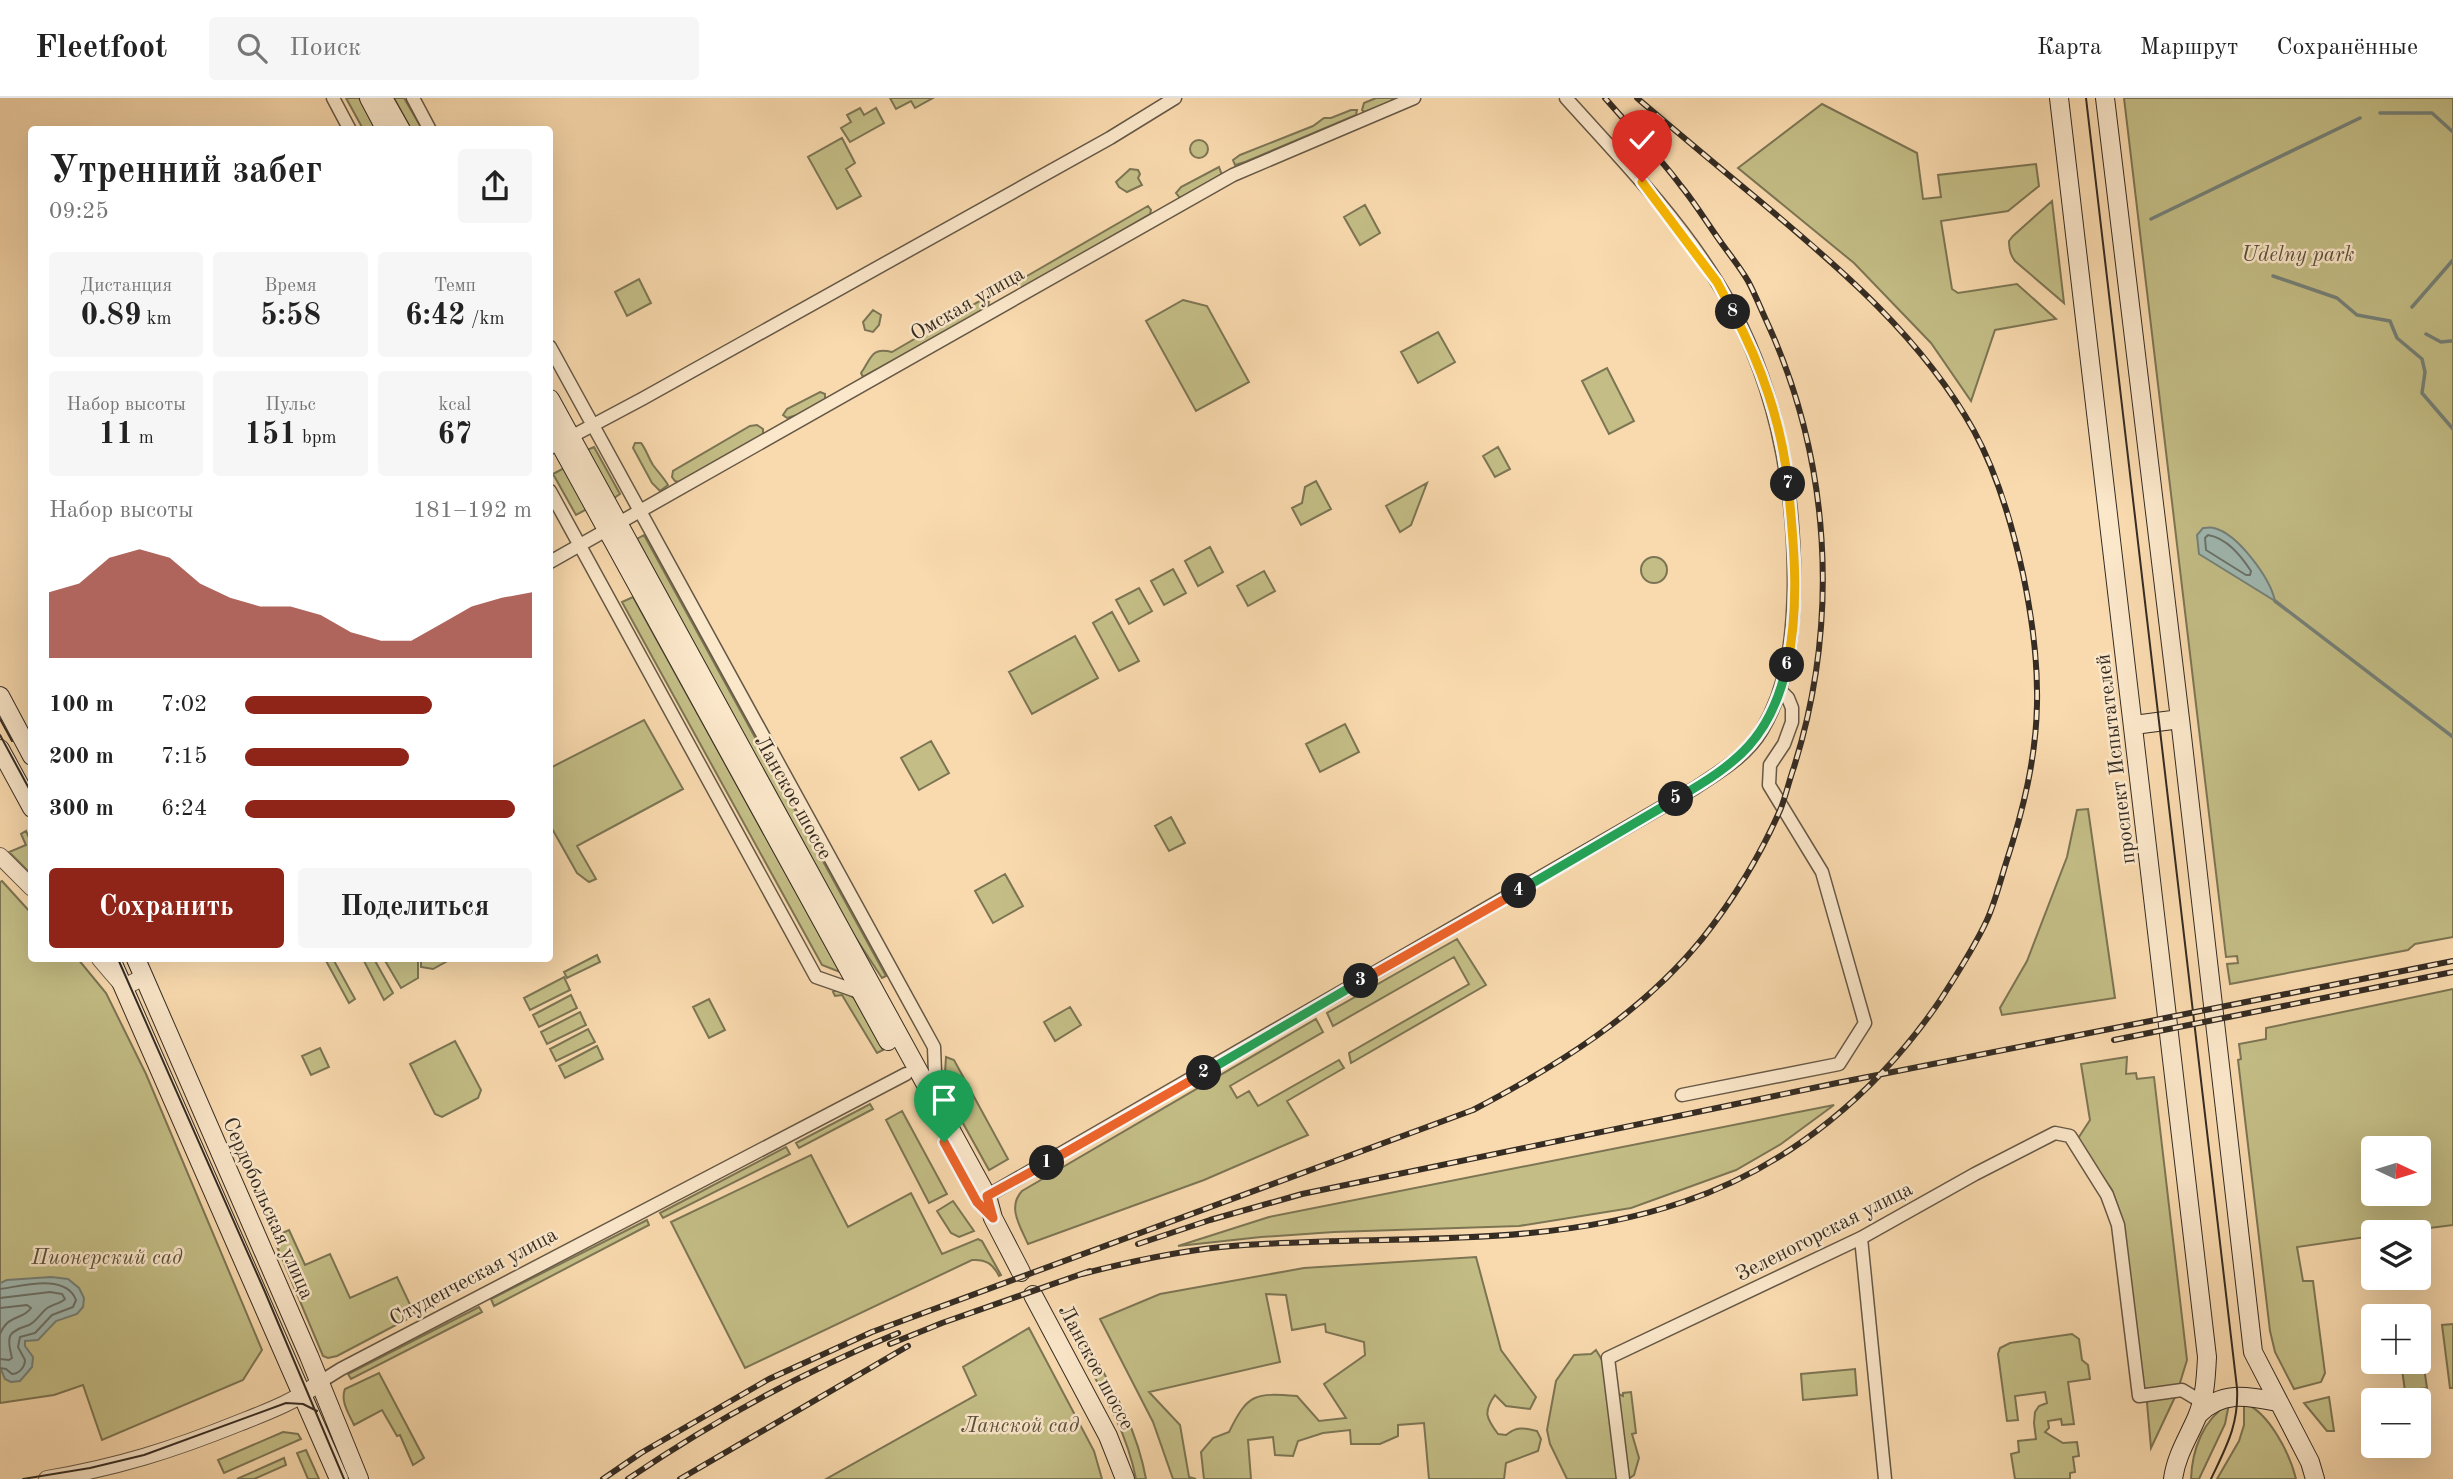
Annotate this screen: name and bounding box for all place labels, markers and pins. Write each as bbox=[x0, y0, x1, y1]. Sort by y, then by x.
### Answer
pin bbox=[1612, 110, 1672, 182]
pin: 8 bbox=[1716, 294, 1750, 330]
pin: 7 bbox=[1770, 466, 1806, 502]
pin: 6 bbox=[1770, 648, 1804, 682]
pin: 5 bbox=[1658, 782, 1694, 816]
pin: 4 bbox=[1502, 874, 1536, 908]
pin: 3 bbox=[1344, 964, 1378, 998]
pin: 2 bbox=[1186, 1056, 1222, 1090]
pin bbox=[914, 1070, 974, 1142]
pin: 1 bbox=[1030, 1146, 1064, 1180]

